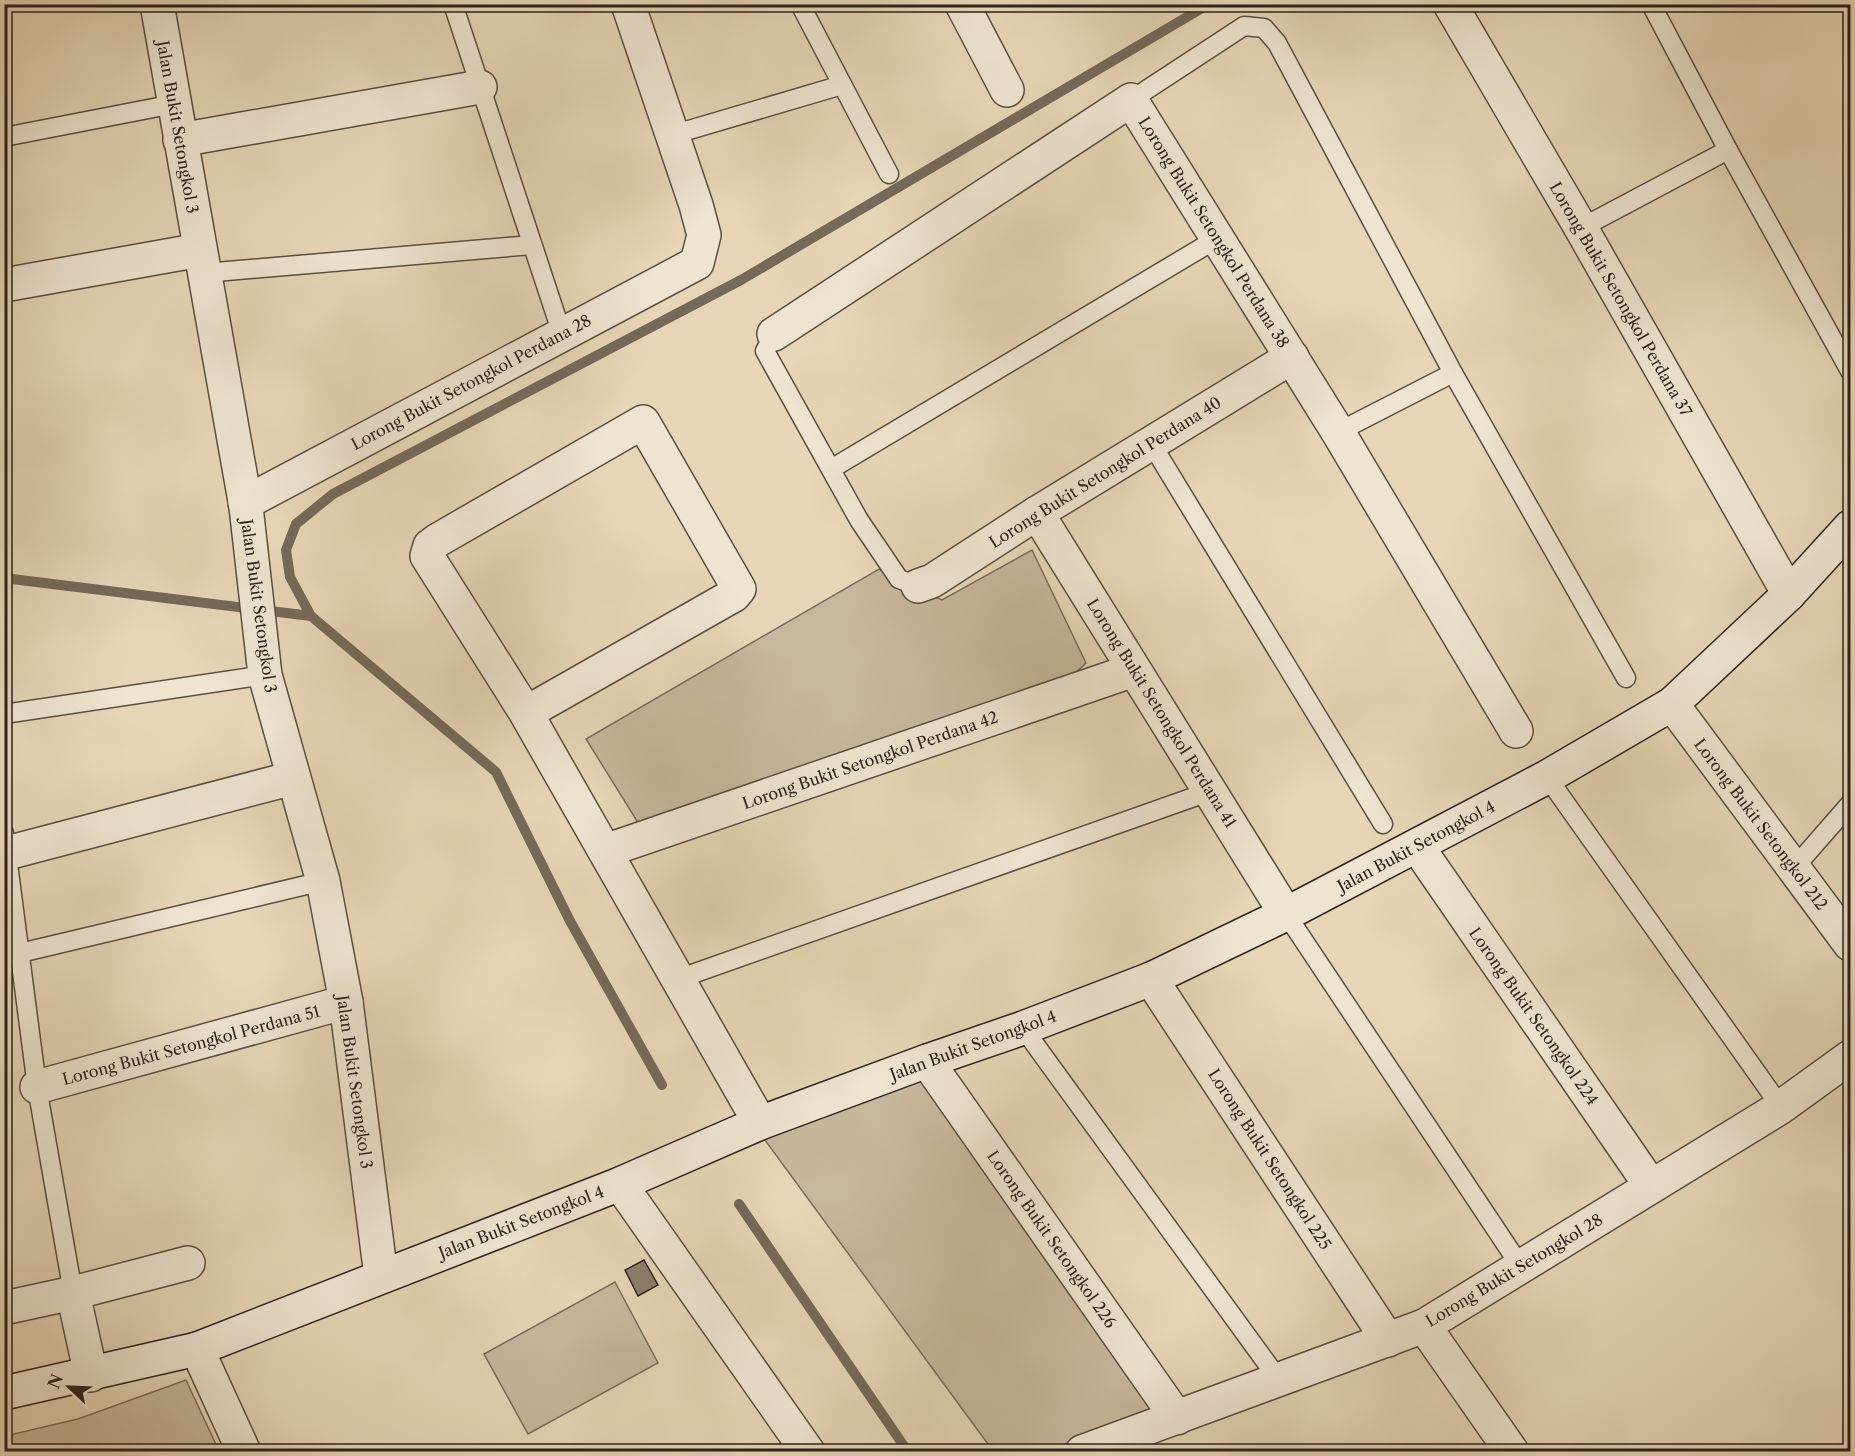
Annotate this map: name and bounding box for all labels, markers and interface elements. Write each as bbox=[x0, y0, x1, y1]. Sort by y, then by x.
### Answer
street label: Jalan Bukit Setongkol 3 bbox=[152, 36, 203, 215]
street label: Lorong Bukit Setongkol Perdana 38 bbox=[1134, 113, 1294, 351]
street label: Lorong Bukit Setongkol Perdana 37 bbox=[1545, 178, 1697, 420]
street label: Lorong Bukit Setongkol Perdana 28 bbox=[347, 310, 595, 454]
street label: Lorong Bukit Setongkol Perdana 40 bbox=[985, 392, 1225, 552]
street label: Jalan Bukit Setongkol 3 bbox=[236, 515, 281, 694]
street label: Lorong Bukit Setongkol Perdana 41 bbox=[1083, 595, 1241, 832]
street label: Lorong Bukit Setongkol Perdana 42 bbox=[740, 707, 1000, 813]
street label: Lorong Bukit Setongkol 212 bbox=[1690, 734, 1832, 914]
street label: Jalan Bukit Setongkol 4 bbox=[1331, 796, 1498, 897]
street label: Lorong Bukit Setongkol 224 bbox=[1465, 923, 1603, 1109]
street label: Jalan Bukit Setongkol 3 bbox=[332, 991, 377, 1170]
street label: Lorong Bukit Setongkol Perdana 51 bbox=[60, 1001, 322, 1089]
street label: Jalan Bukit Setongkol 4 bbox=[884, 1006, 1059, 1085]
street label: Lorong Bukit Setongkol 225 bbox=[1204, 1065, 1336, 1253]
street label: Lorong Bukit Setongkol 226 bbox=[983, 1146, 1121, 1332]
street label: Jalan Bukit Setongkol 4 bbox=[433, 1181, 607, 1264]
street label: Lorong Bukit Setongkol 28 bbox=[1422, 1209, 1606, 1331]
north arrow bbox=[39, 1357, 99, 1417]
text: N bbox=[43, 1371, 67, 1391]

